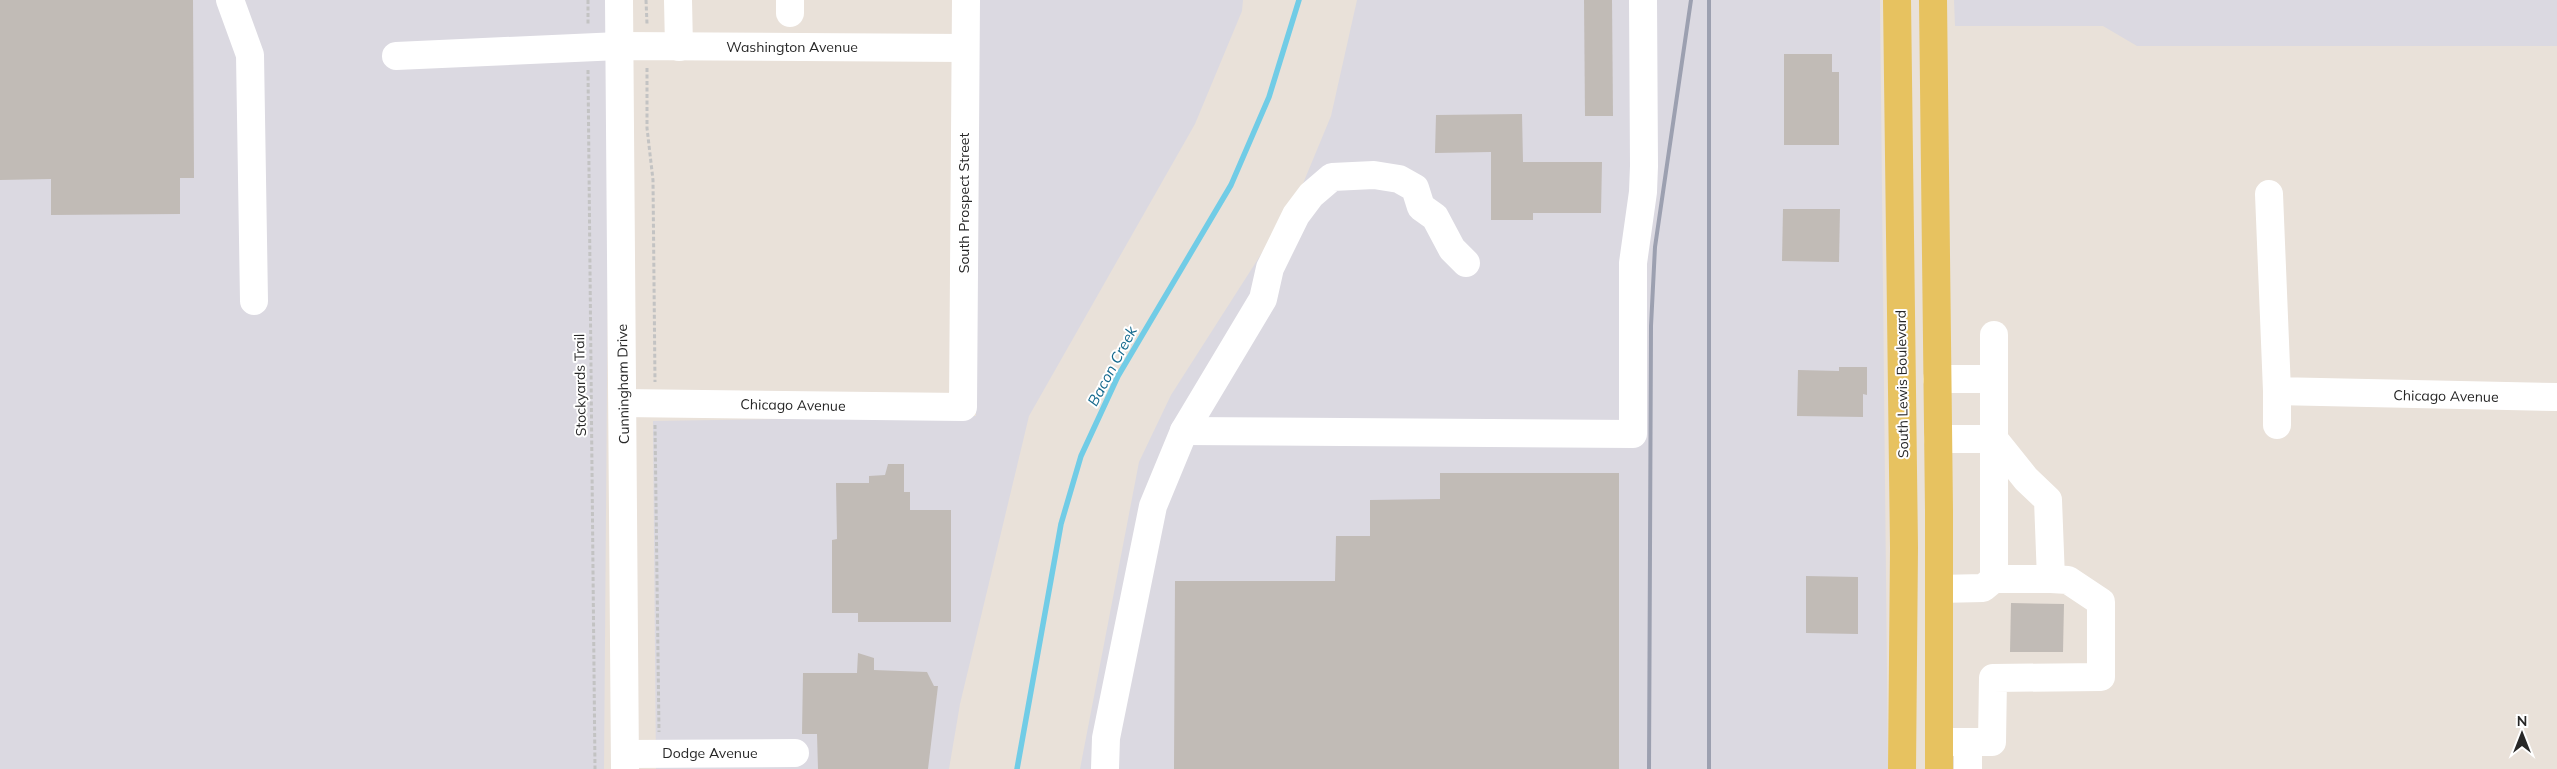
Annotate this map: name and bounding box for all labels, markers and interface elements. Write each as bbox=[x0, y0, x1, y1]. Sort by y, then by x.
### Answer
street label: Washington Avenue bbox=[726, 38, 858, 56]
street label: South Prospect Street bbox=[955, 133, 973, 273]
street label: South Lewis Boulevard bbox=[1892, 310, 1912, 458]
water label: Bacon Creek bbox=[1083, 322, 1142, 409]
street label: Cunningham Drive bbox=[613, 324, 633, 444]
street label: Stockyards Trail bbox=[570, 334, 590, 436]
street label: Chicago Avenue bbox=[2393, 386, 2499, 406]
street label: Chicago Avenue bbox=[740, 395, 846, 415]
north arrow bbox=[2497, 709, 2547, 759]
text: N bbox=[2517, 712, 2527, 730]
street label: Dodge Avenue bbox=[662, 744, 758, 762]

